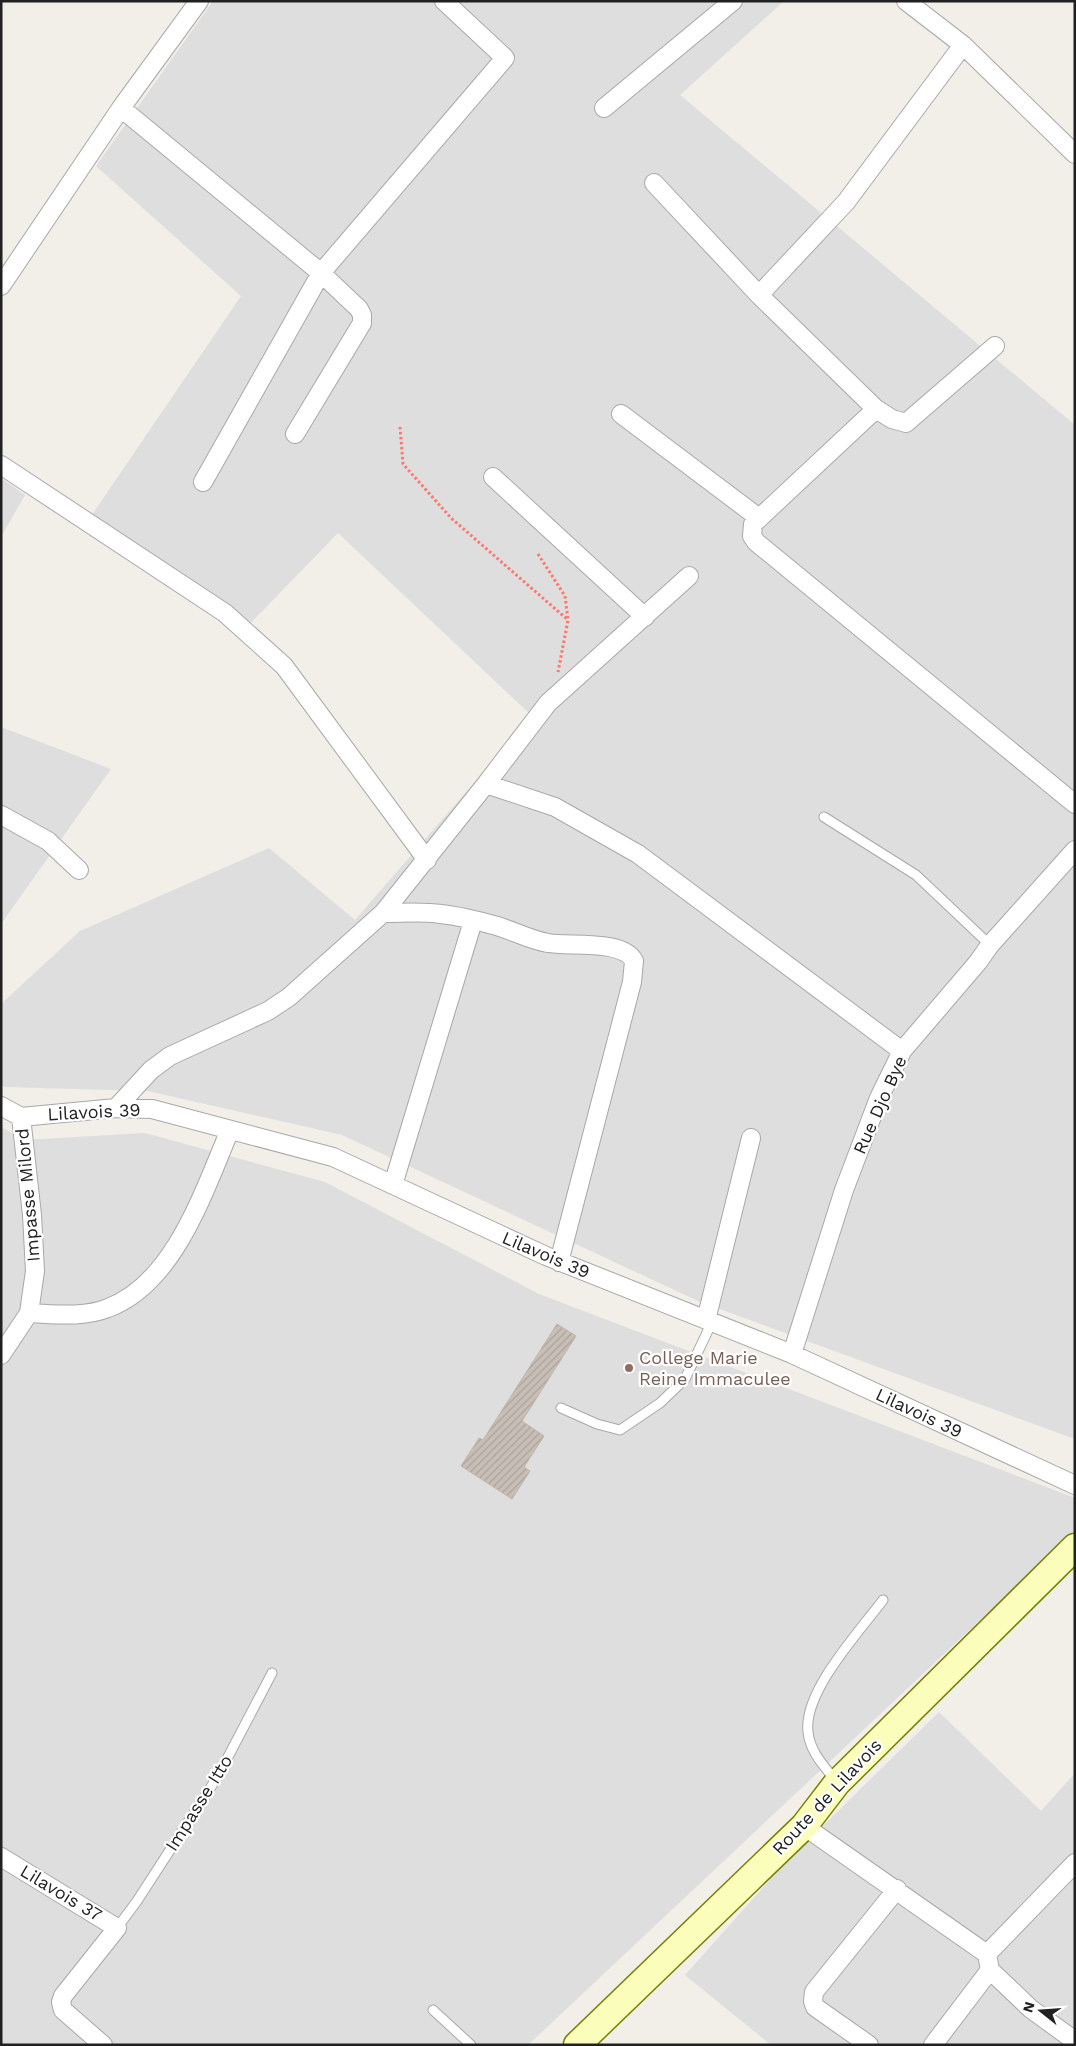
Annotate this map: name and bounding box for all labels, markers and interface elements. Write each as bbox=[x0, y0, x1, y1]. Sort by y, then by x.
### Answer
street label: Rue Djo Bye bbox=[849, 1052, 911, 1157]
street label: Lilavois 39 bbox=[47, 1099, 141, 1124]
street label: Impasse Milord bbox=[11, 1127, 44, 1263]
street label: Lilavois 39 bbox=[499, 1227, 593, 1282]
place label: College Marie Reine Immaculee bbox=[639, 1347, 791, 1389]
marker: College Marie Reine Immaculee bbox=[623, 1362, 635, 1374]
street label: Lilavois 39 bbox=[873, 1383, 966, 1442]
street label: Route de Lilavois bbox=[768, 1734, 886, 1859]
street label: Impasse Itto bbox=[161, 1751, 236, 1855]
street label: Lilavois 37 bbox=[17, 1860, 106, 1925]
north arrow bbox=[1016, 1986, 1066, 2036]
text: N bbox=[1019, 2000, 1038, 2014]

